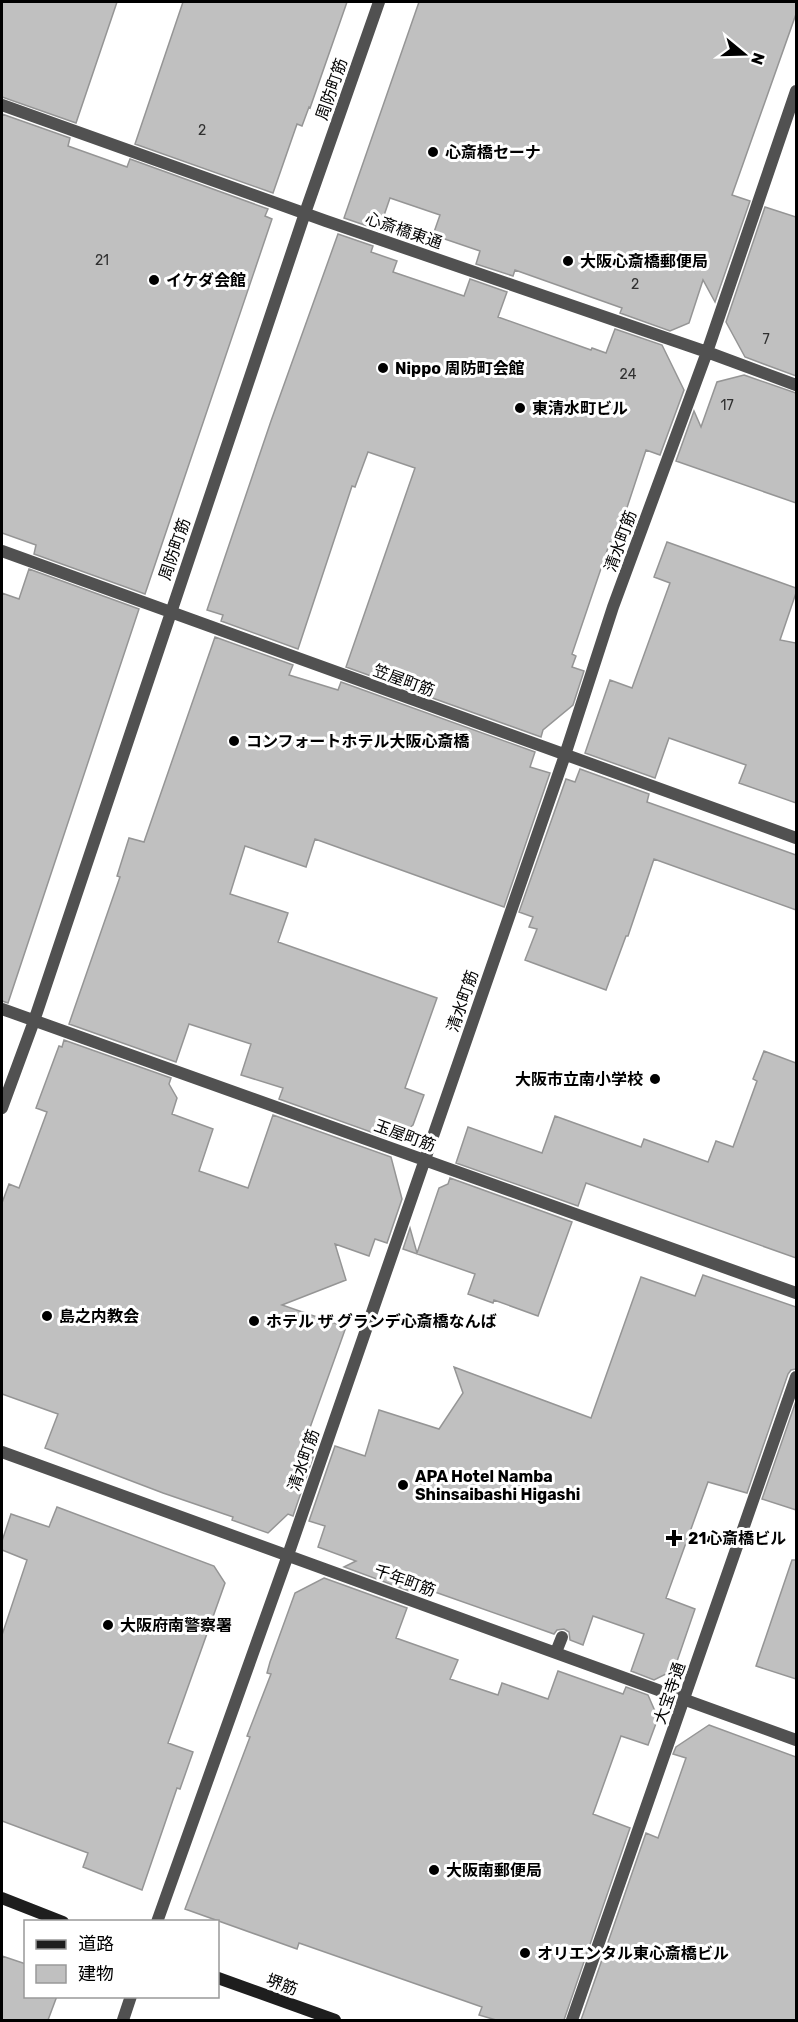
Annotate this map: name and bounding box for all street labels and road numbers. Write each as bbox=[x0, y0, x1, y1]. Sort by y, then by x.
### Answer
street label: 周防町筋 bbox=[312, 56, 351, 123]
street label: 心斎橋東通 bbox=[363, 208, 445, 252]
street label: 清水町筋 bbox=[601, 508, 640, 574]
street label: 周防町筋 bbox=[155, 516, 194, 583]
street label: 笠屋町筋 bbox=[371, 661, 437, 700]
street label: 清水町筋 bbox=[443, 968, 482, 1035]
street label: 玉屋町筋 bbox=[372, 1116, 438, 1155]
street label: 清水町筋 bbox=[284, 1427, 323, 1494]
street label: 千年町筋 bbox=[372, 1561, 438, 1600]
street label: 大宝寺通 bbox=[650, 1660, 689, 1727]
street label: 堺筋 bbox=[264, 1970, 300, 1999]

